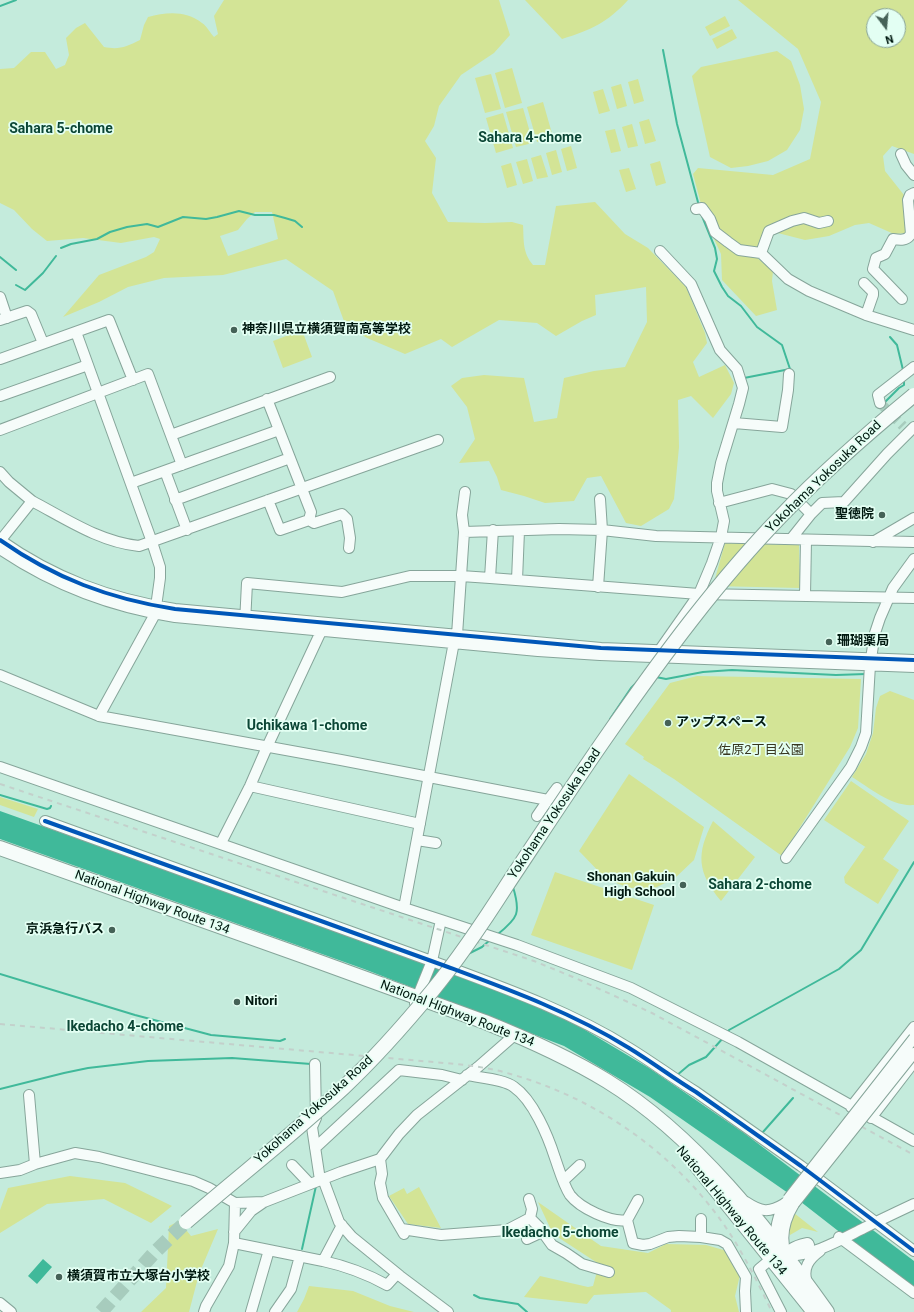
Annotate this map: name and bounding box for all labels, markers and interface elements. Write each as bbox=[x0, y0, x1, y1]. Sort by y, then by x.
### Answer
north arrow bbox=[866, 8, 906, 48]
text: N bbox=[884, 32, 895, 46]
district label: Sahara 5-chome bbox=[9, 121, 113, 137]
district label: Sahara 4-chome bbox=[478, 130, 582, 146]
place label: 神奈川県立横須賀南高等学校 bbox=[242, 322, 411, 338]
marker: 神奈川県立横須賀南高等学校 bbox=[229, 325, 239, 335]
street label: Yokohama Yokosuka Road bbox=[763, 418, 885, 536]
place label: 聖徳院 bbox=[835, 507, 874, 523]
marker: 聖徳院 bbox=[877, 510, 887, 520]
place label: 珊瑚薬局 bbox=[837, 634, 889, 650]
marker: 珊瑚薬局 bbox=[824, 637, 834, 647]
place label: アップスペース bbox=[676, 715, 767, 731]
district label: Uchikawa 1-chome bbox=[247, 718, 367, 734]
marker: アップスペース bbox=[663, 718, 673, 728]
park label: 佐原2丁目公園 bbox=[718, 743, 804, 759]
street label: Yokohama Yokosuka Road bbox=[505, 746, 605, 882]
street label: National Highway Route 134 bbox=[72, 868, 232, 938]
place label: Shonan Gakuin High School bbox=[587, 870, 675, 901]
district label: Sahara 2-chome bbox=[708, 877, 812, 893]
marker: Shonan Gakuin High School bbox=[678, 880, 688, 890]
place label: 京浜急行バス bbox=[26, 922, 104, 938]
marker: 京浜急行バス bbox=[107, 925, 117, 935]
street label: National Highway Route 134 bbox=[378, 977, 536, 1051]
place label: Nitori bbox=[245, 994, 277, 1010]
marker: Nitori bbox=[232, 997, 242, 1007]
district label: Ikedacho 4-chome bbox=[66, 1019, 184, 1035]
street label: Yokohama Yokosuka Road bbox=[252, 1053, 376, 1167]
street label: National Highway Route 134 bbox=[672, 1143, 790, 1279]
district label: Ikedacho 5-chome bbox=[501, 1225, 619, 1241]
place label: 横須賀市立大塚台小学校 bbox=[67, 1269, 210, 1285]
marker: 横須賀市立大塚台小学校 bbox=[54, 1272, 64, 1282]

